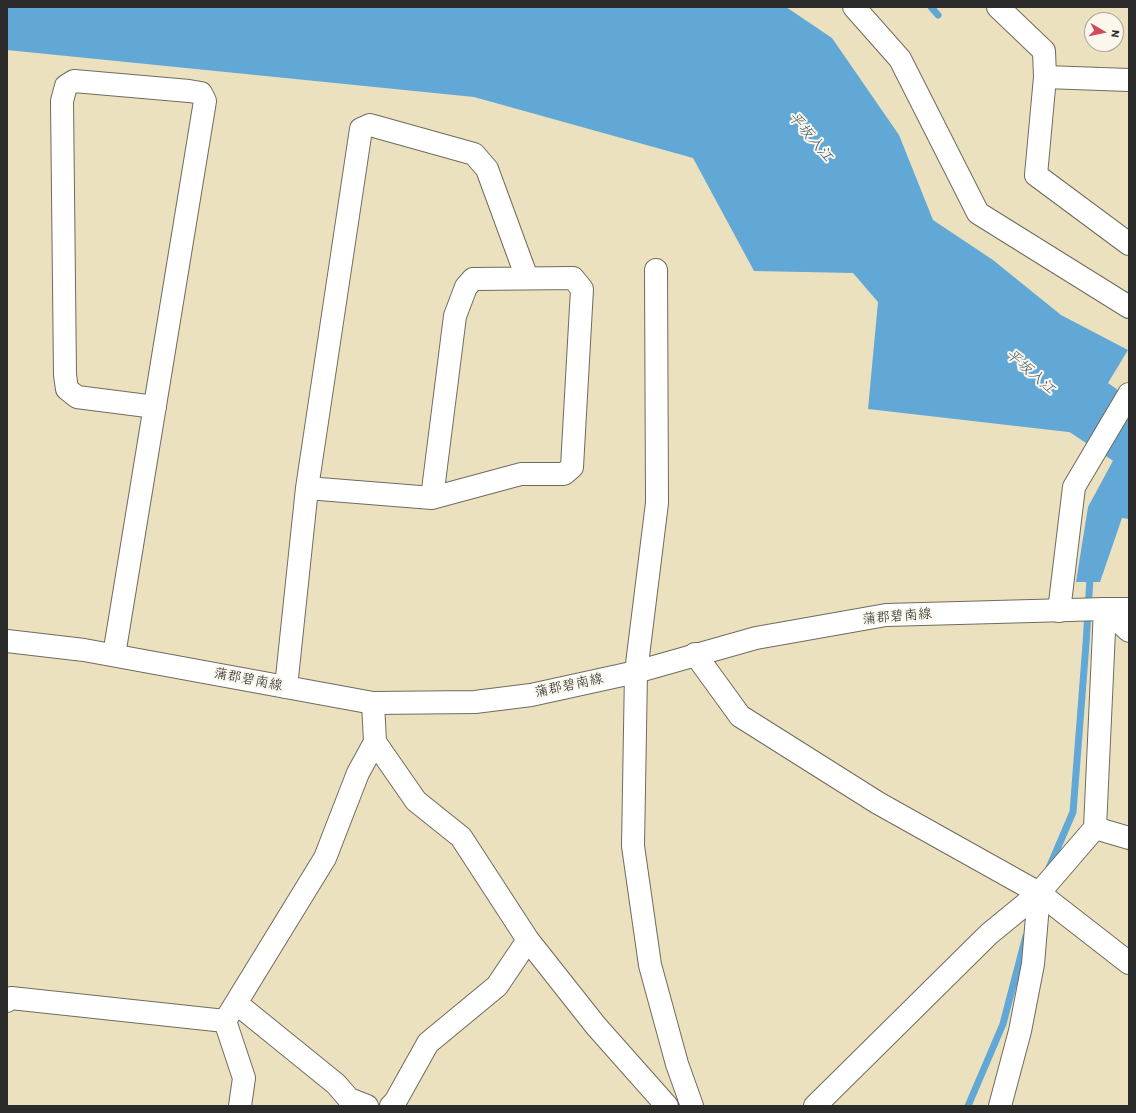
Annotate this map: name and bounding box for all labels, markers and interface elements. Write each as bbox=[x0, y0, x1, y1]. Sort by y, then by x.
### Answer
north arrow bbox=[1084, 12, 1124, 52]
text: N bbox=[1108, 29, 1122, 38]
water label: 平坂入江 bbox=[784, 108, 836, 166]
water label: 平坂入江 bbox=[1001, 346, 1059, 398]
street label: 蒲郡碧南線 bbox=[861, 606, 933, 628]
street label: 蒲郡碧南線 bbox=[212, 665, 284, 695]
street label: 蒲郡碧南線 bbox=[533, 671, 605, 701]

